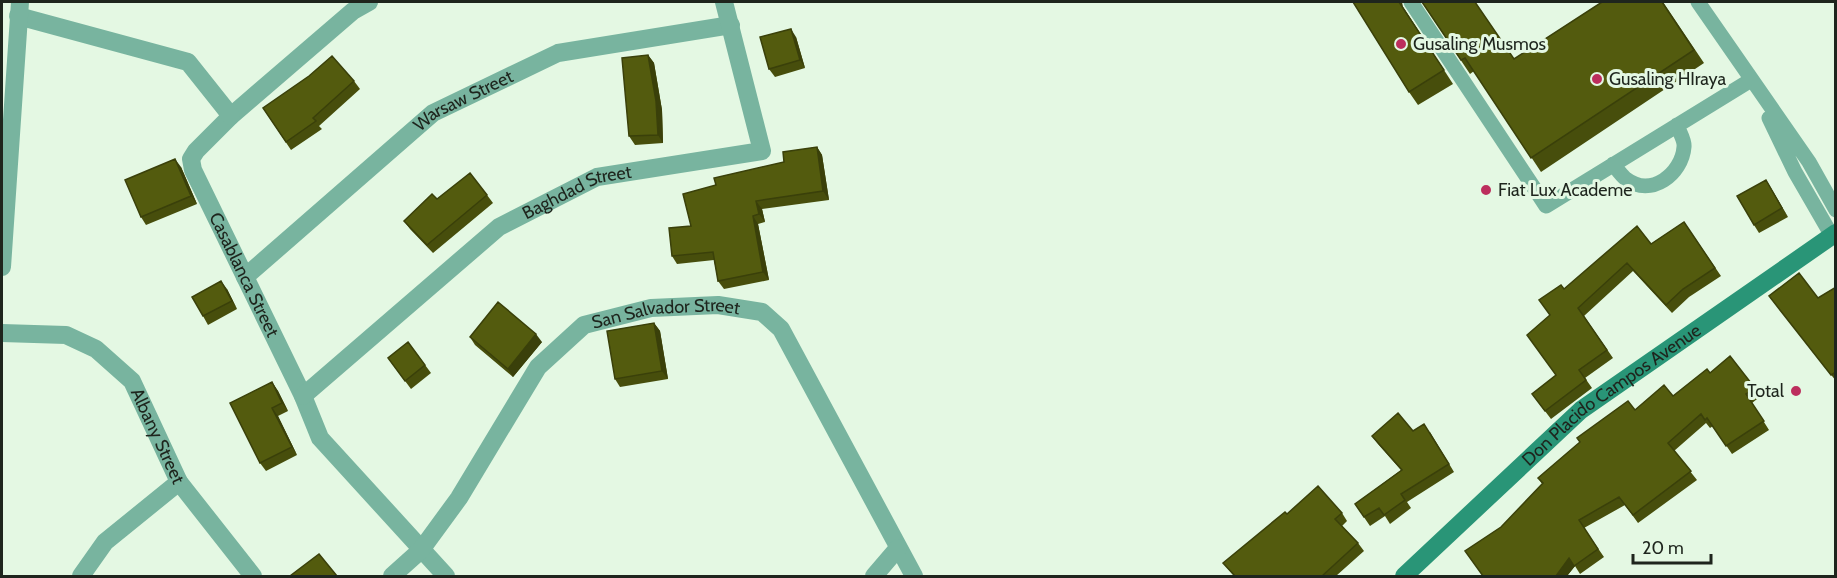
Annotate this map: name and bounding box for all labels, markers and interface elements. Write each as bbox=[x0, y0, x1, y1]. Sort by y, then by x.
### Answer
place label: Gusaling Musmos bbox=[1413, 33, 1546, 55]
marker: Gusaling Musmos bbox=[1394, 37, 1408, 51]
street label: Warsaw Street bbox=[409, 65, 517, 136]
place label: Gusaling HIraya bbox=[1609, 68, 1727, 90]
marker: Gusaling HIraya bbox=[1590, 72, 1604, 86]
street label: Baghdad Street bbox=[519, 161, 633, 224]
place label: Fiat Lux Academe bbox=[1498, 179, 1633, 201]
marker: Fiat Lux Academe bbox=[1479, 183, 1493, 197]
street label: Casablanca Street bbox=[204, 209, 284, 341]
street label: San Salvador Street bbox=[589, 294, 742, 334]
street label: Don Placido Campos Avenue bbox=[1517, 319, 1705, 471]
place label: Total bbox=[1747, 380, 1785, 402]
marker: Total bbox=[1789, 384, 1803, 398]
street label: Albany Street bbox=[126, 385, 189, 487]
scale bar bbox=[1633, 527, 1711, 565]
text: 20 m bbox=[1642, 537, 1684, 559]

